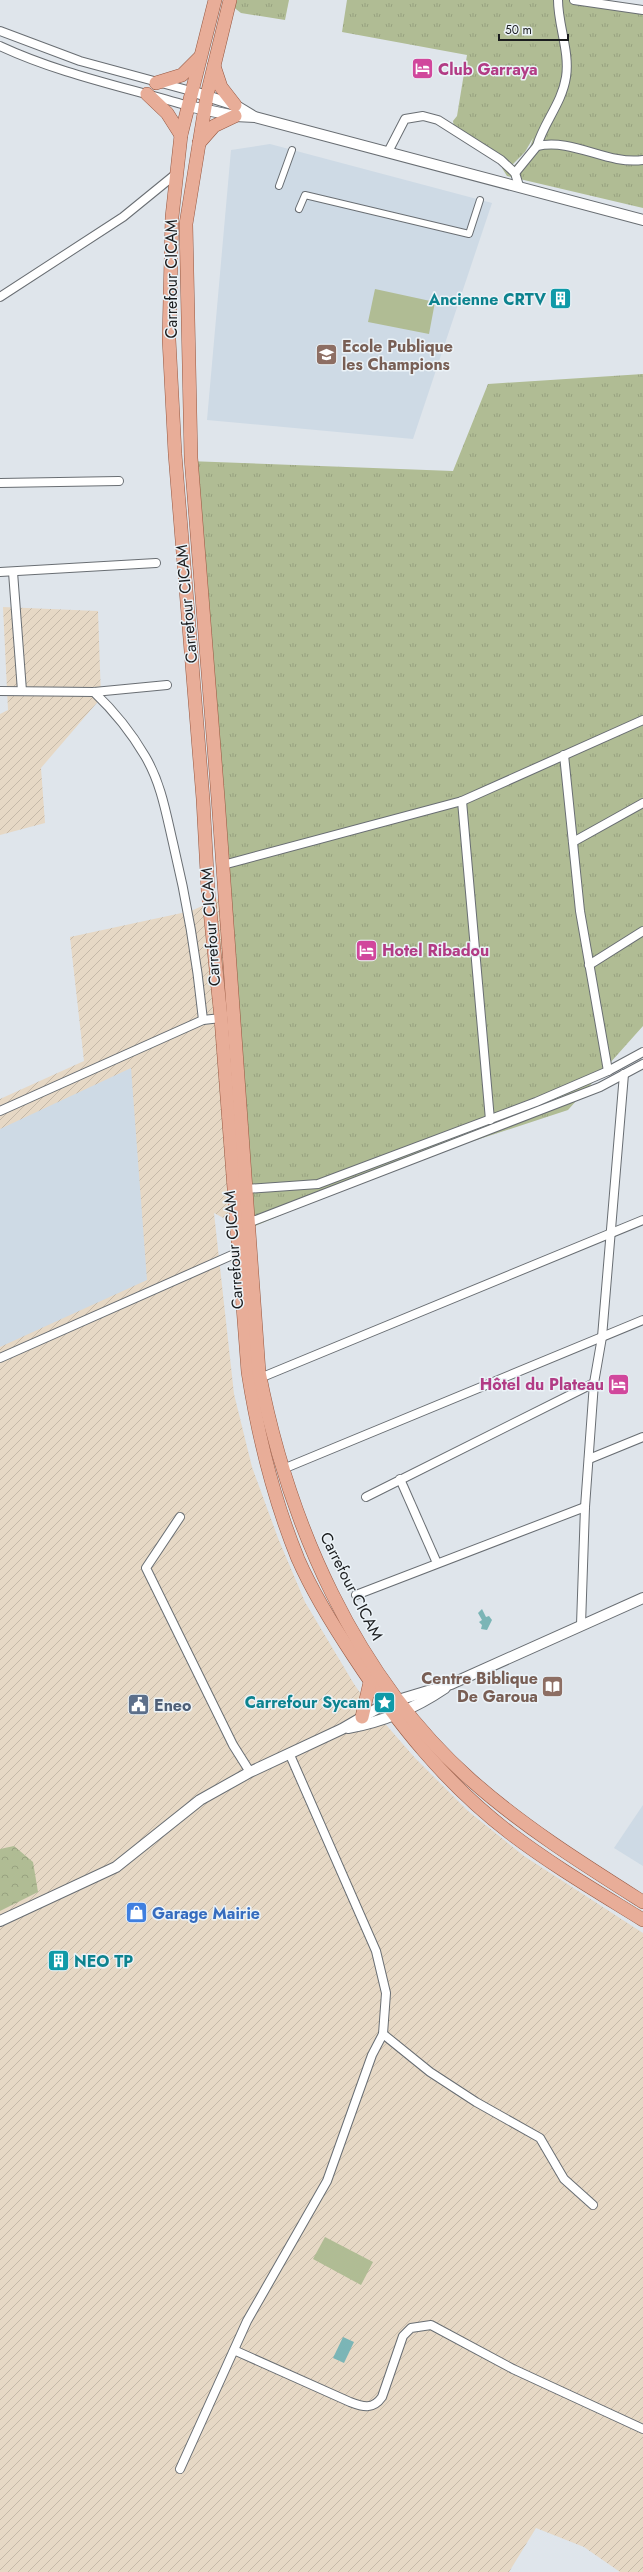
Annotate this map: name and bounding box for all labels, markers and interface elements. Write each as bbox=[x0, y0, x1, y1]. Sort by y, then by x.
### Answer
scale bar bbox=[499, 16, 568, 42]
text: 50 m bbox=[505, 21, 532, 39]
hotel icon: Club Garraya bbox=[409, 56, 435, 82]
place label: Club Garraya bbox=[438, 58, 538, 81]
street label: Carrefour CICAM bbox=[160, 220, 183, 338]
building icon: Ancienne CRTV bbox=[548, 286, 574, 312]
place label: Ancienne CRTV bbox=[427, 288, 546, 311]
place label: Ecole Publique les Champions bbox=[342, 335, 453, 376]
school or university icon: Ecole Publique les Champions bbox=[314, 342, 340, 368]
street label: Carrefour CICAM bbox=[170, 544, 203, 664]
street label: Carrefour CICAM bbox=[195, 867, 226, 987]
hotel icon: Hotel Ribadou bbox=[353, 937, 379, 963]
place label: Hotel Ribadou bbox=[382, 939, 489, 962]
street label: Carrefour CICAM bbox=[218, 1190, 249, 1310]
hotel icon: Hôtel du Plateau bbox=[606, 1371, 632, 1397]
place label: Hôtel du Plateau bbox=[480, 1373, 604, 1396]
street label: Carrefour CICAM bbox=[314, 1528, 389, 1644]
place label: Centre Biblique De Garoua bbox=[421, 1667, 538, 1708]
library icon: Centre Biblique De Garoua bbox=[540, 1674, 566, 1700]
place icon: Carrefour Sycam bbox=[372, 1689, 398, 1715]
place label: Carrefour Sycam bbox=[245, 1691, 370, 1714]
public building icon: Eneo bbox=[126, 1692, 152, 1718]
place label: Eneo bbox=[154, 1694, 191, 1717]
shop icon: Garage Mairie bbox=[123, 1900, 149, 1926]
place label: Garage Mairie bbox=[152, 1902, 260, 1925]
building icon: NEO TP bbox=[45, 1948, 71, 1974]
place label: NEO TP bbox=[74, 1950, 133, 1973]

